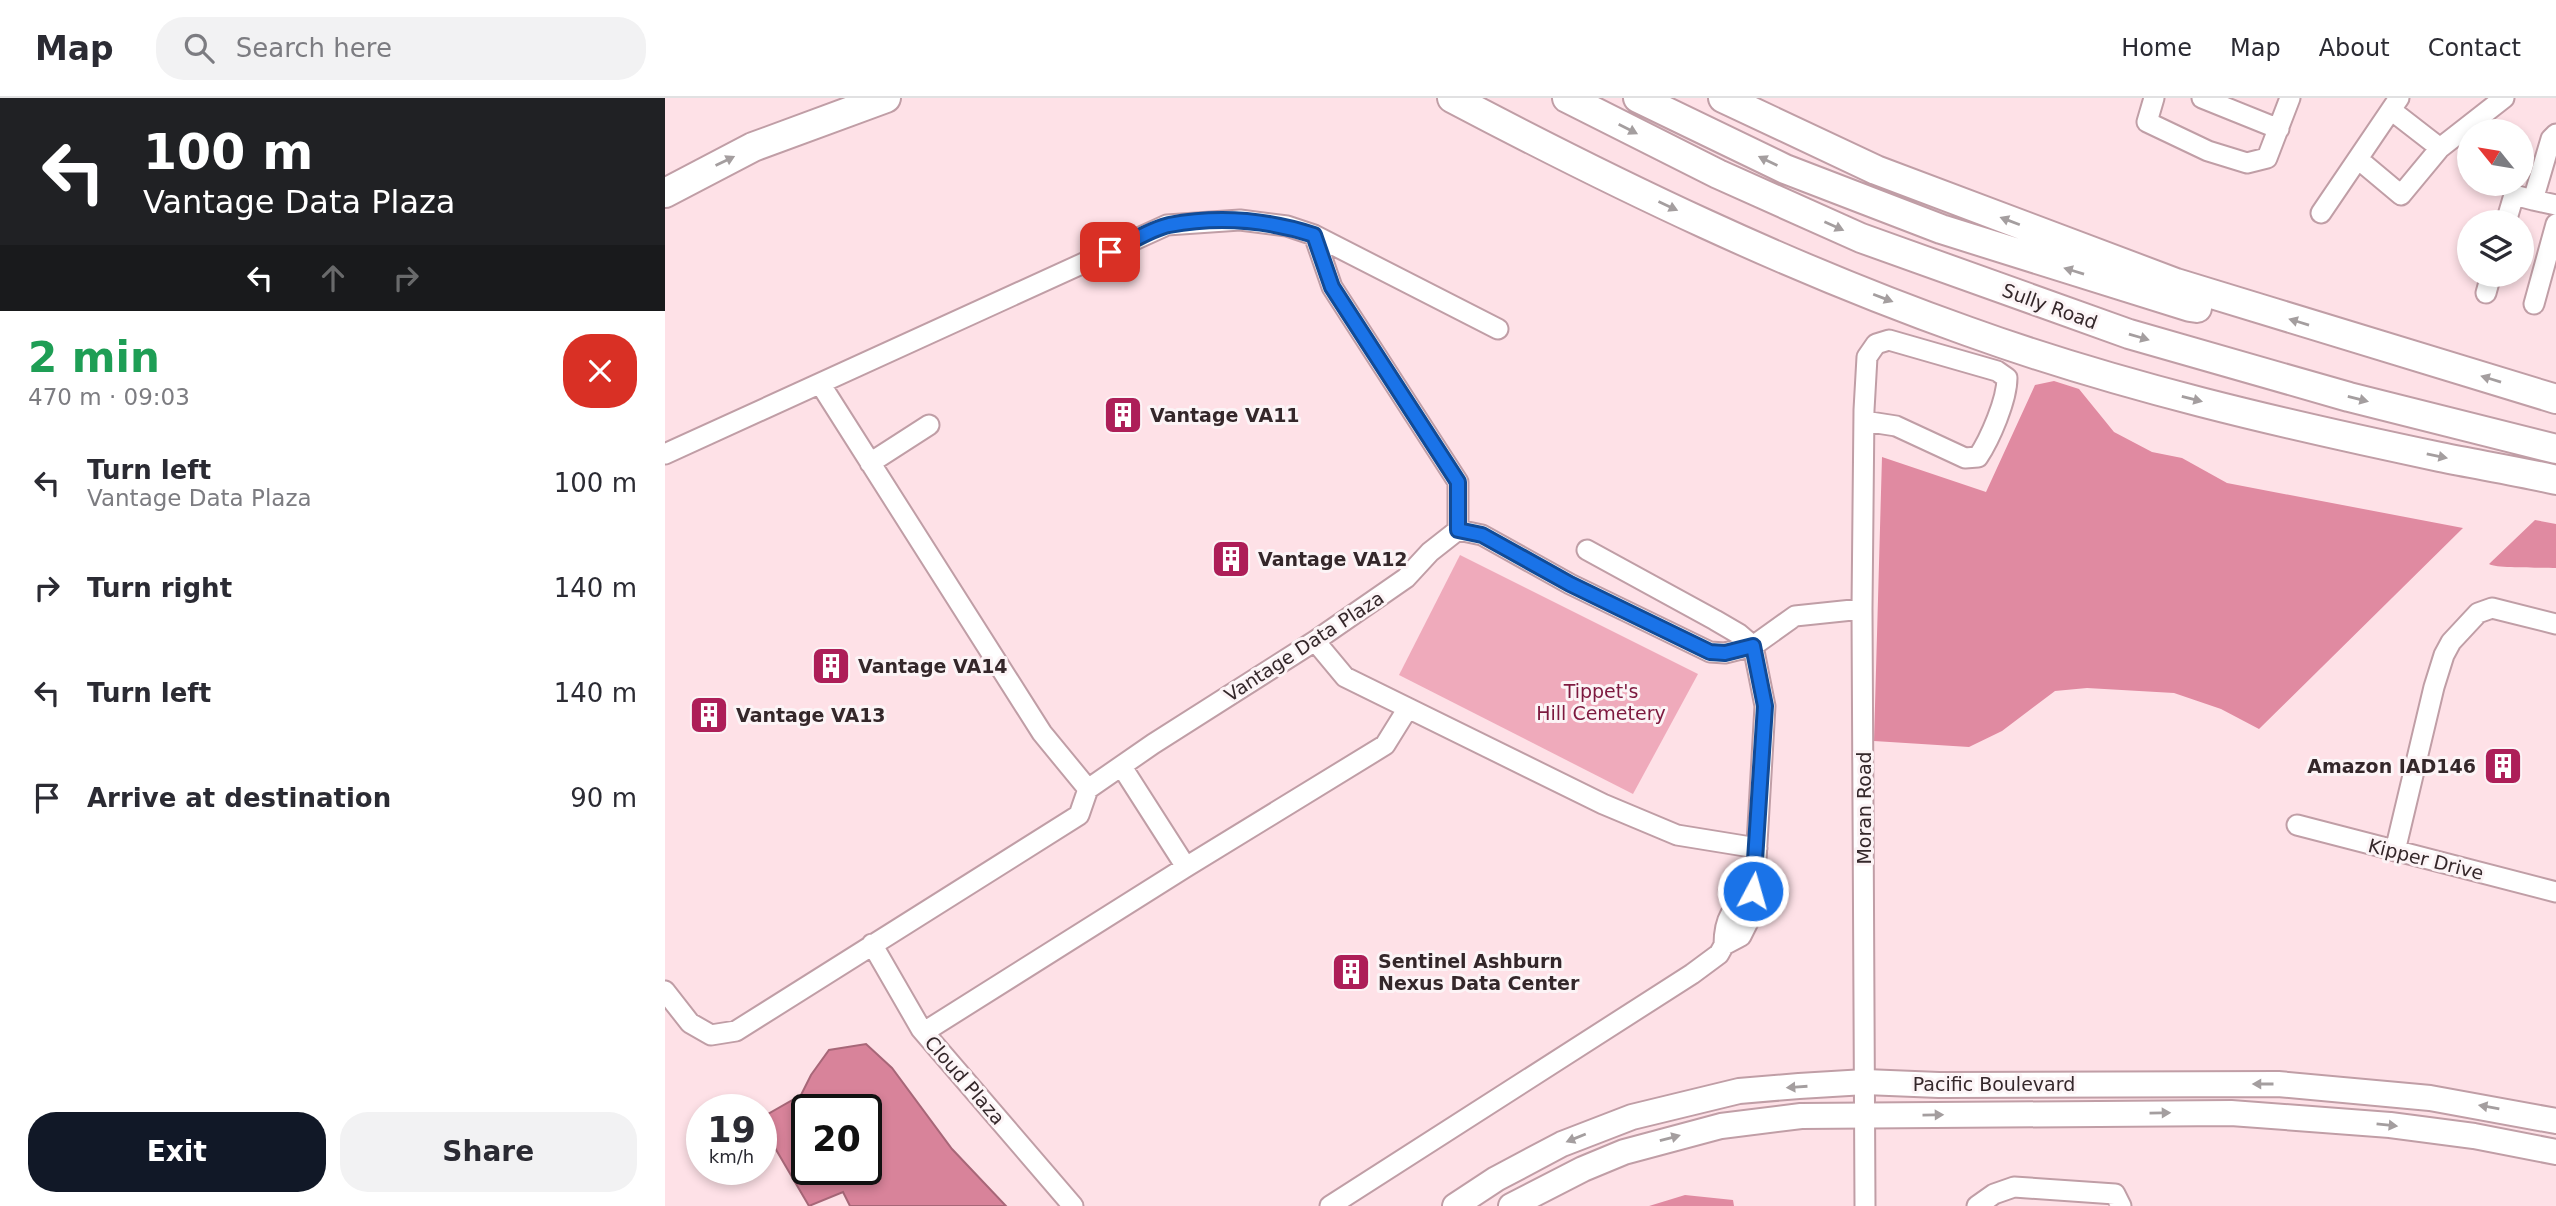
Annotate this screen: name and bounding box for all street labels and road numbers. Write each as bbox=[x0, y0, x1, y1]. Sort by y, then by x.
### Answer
street label: Sully Road bbox=[1999, 279, 2101, 333]
street label: Vantage Data Plaza bbox=[1220, 586, 1388, 706]
street label: Moran Road bbox=[1853, 751, 1875, 865]
street label: Kipper Drive bbox=[2366, 834, 2486, 884]
street label: Cloud Plaza bbox=[921, 1031, 1009, 1129]
street label: Pacific Boulevard bbox=[1913, 1073, 2075, 1095]

